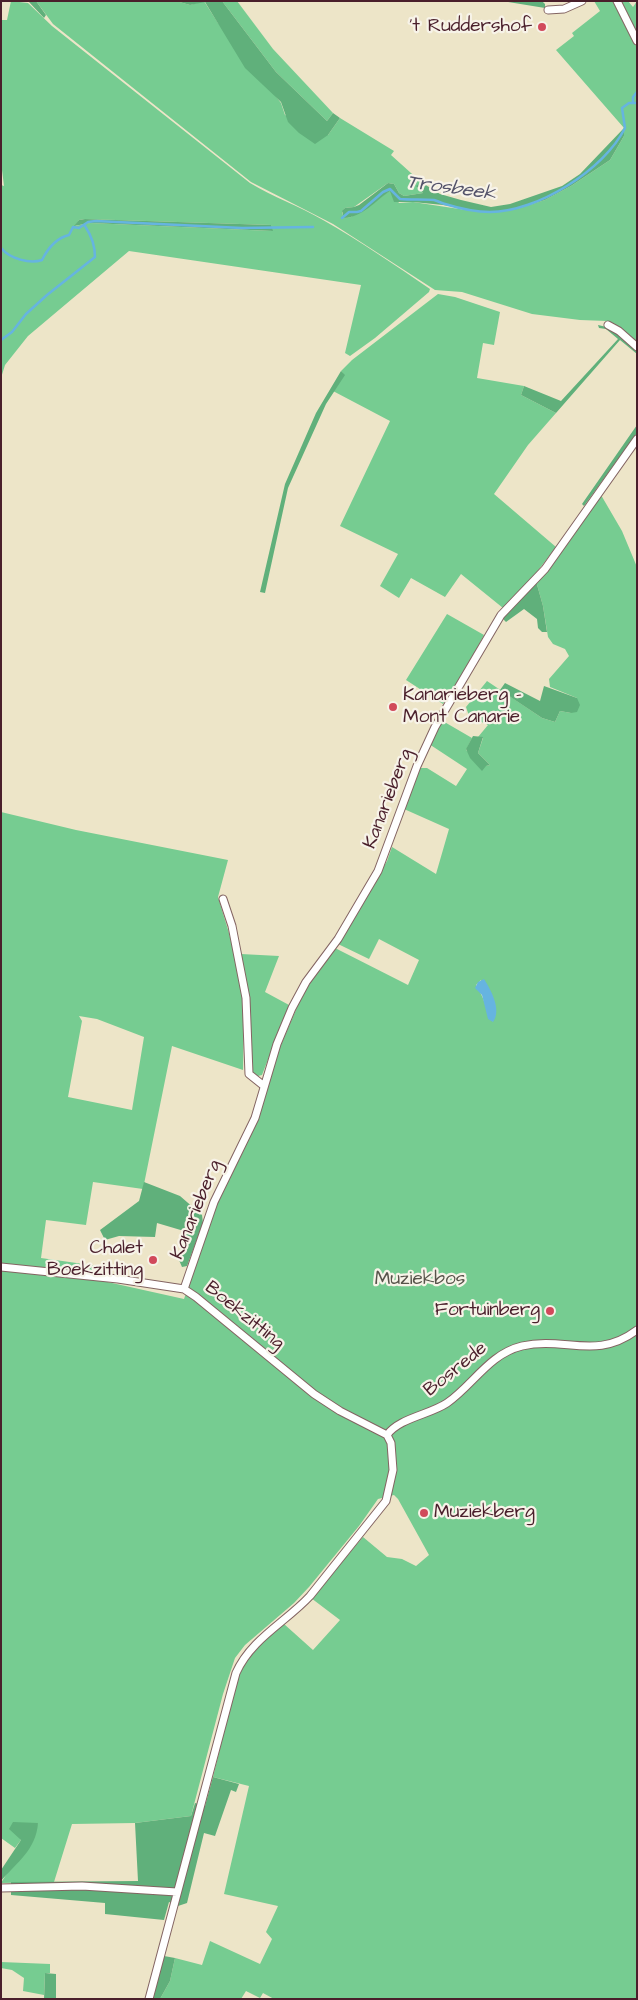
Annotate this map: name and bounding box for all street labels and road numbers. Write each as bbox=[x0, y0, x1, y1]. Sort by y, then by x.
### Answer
street label: Kanarieberg bbox=[360, 746, 418, 852]
street label: Kanarieberg bbox=[167, 1157, 227, 1263]
street label: Boekzitting bbox=[200, 1277, 288, 1355]
street label: Bosrede bbox=[420, 1338, 492, 1402]

